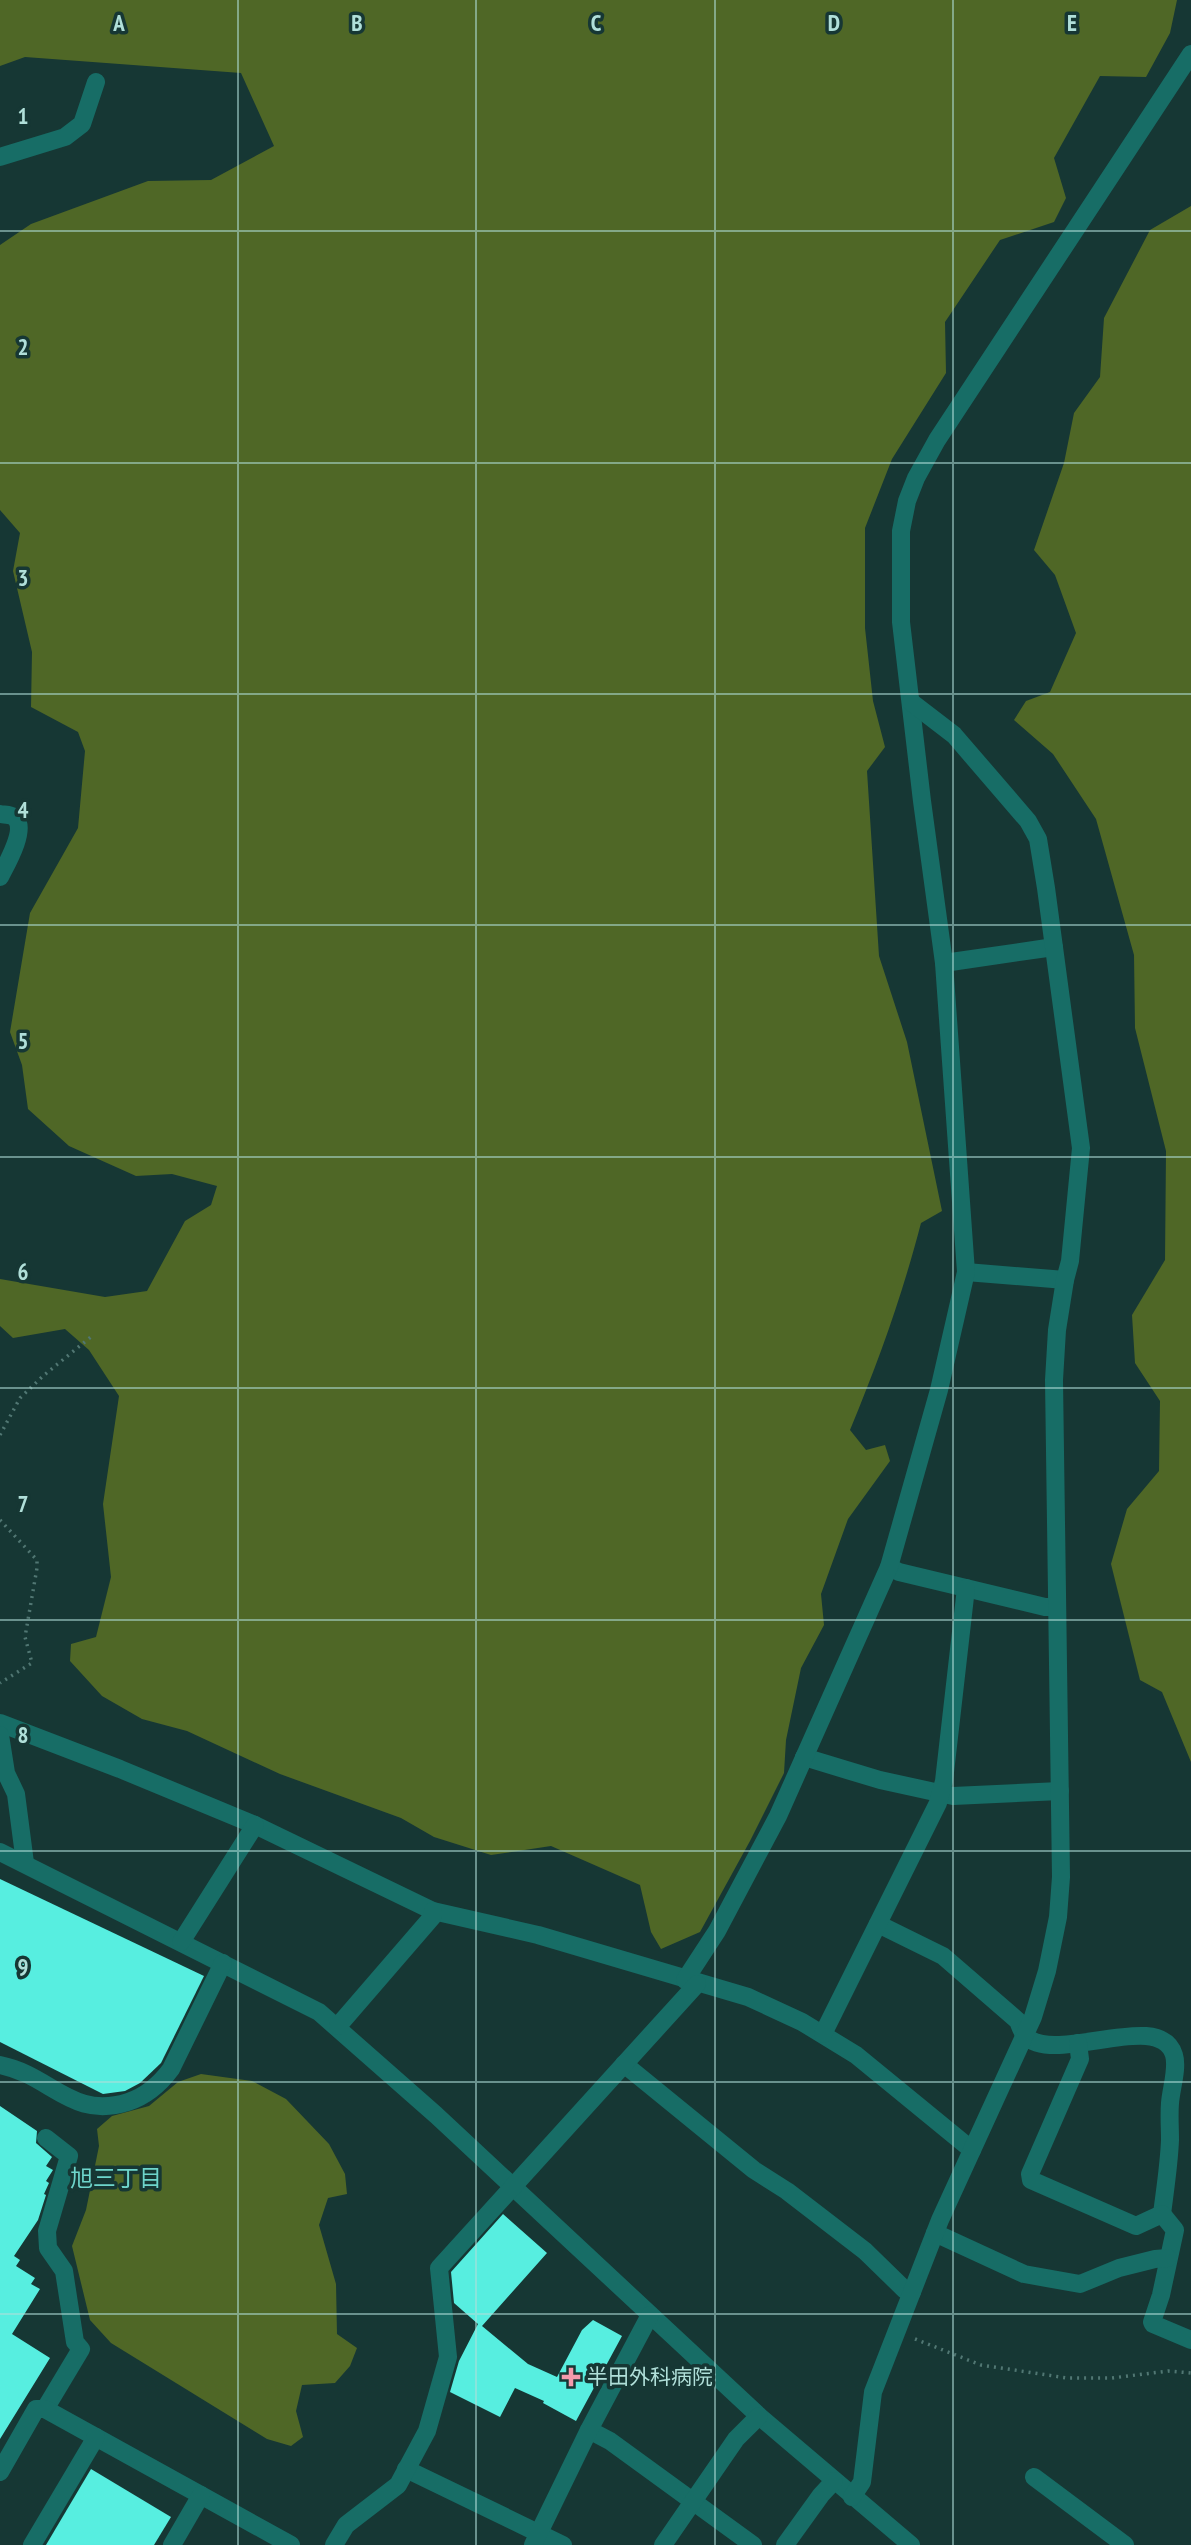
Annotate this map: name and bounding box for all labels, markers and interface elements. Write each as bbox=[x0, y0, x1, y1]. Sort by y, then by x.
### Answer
text: A bbox=[112, 8, 125, 37]
text: B bbox=[351, 8, 363, 37]
text: C bbox=[591, 8, 602, 37]
text: D bbox=[828, 8, 840, 37]
text: E bbox=[1067, 8, 1077, 37]
text: 1 bbox=[18, 101, 29, 130]
text: 2 bbox=[18, 332, 29, 361]
text: 3 bbox=[18, 563, 29, 592]
text: 4 bbox=[18, 795, 29, 824]
text: 5 bbox=[18, 1026, 29, 1055]
text: 6 bbox=[18, 1257, 29, 1286]
text: 7 bbox=[18, 1489, 29, 1518]
text: 8 bbox=[18, 1720, 29, 1749]
text: 9 bbox=[18, 1952, 29, 1981]
district label: 旭三丁目 bbox=[70, 2163, 162, 2192]
place label: 半田外科病院 bbox=[587, 2363, 713, 2390]
marker: 半田外科病院 bbox=[561, 2367, 581, 2387]

